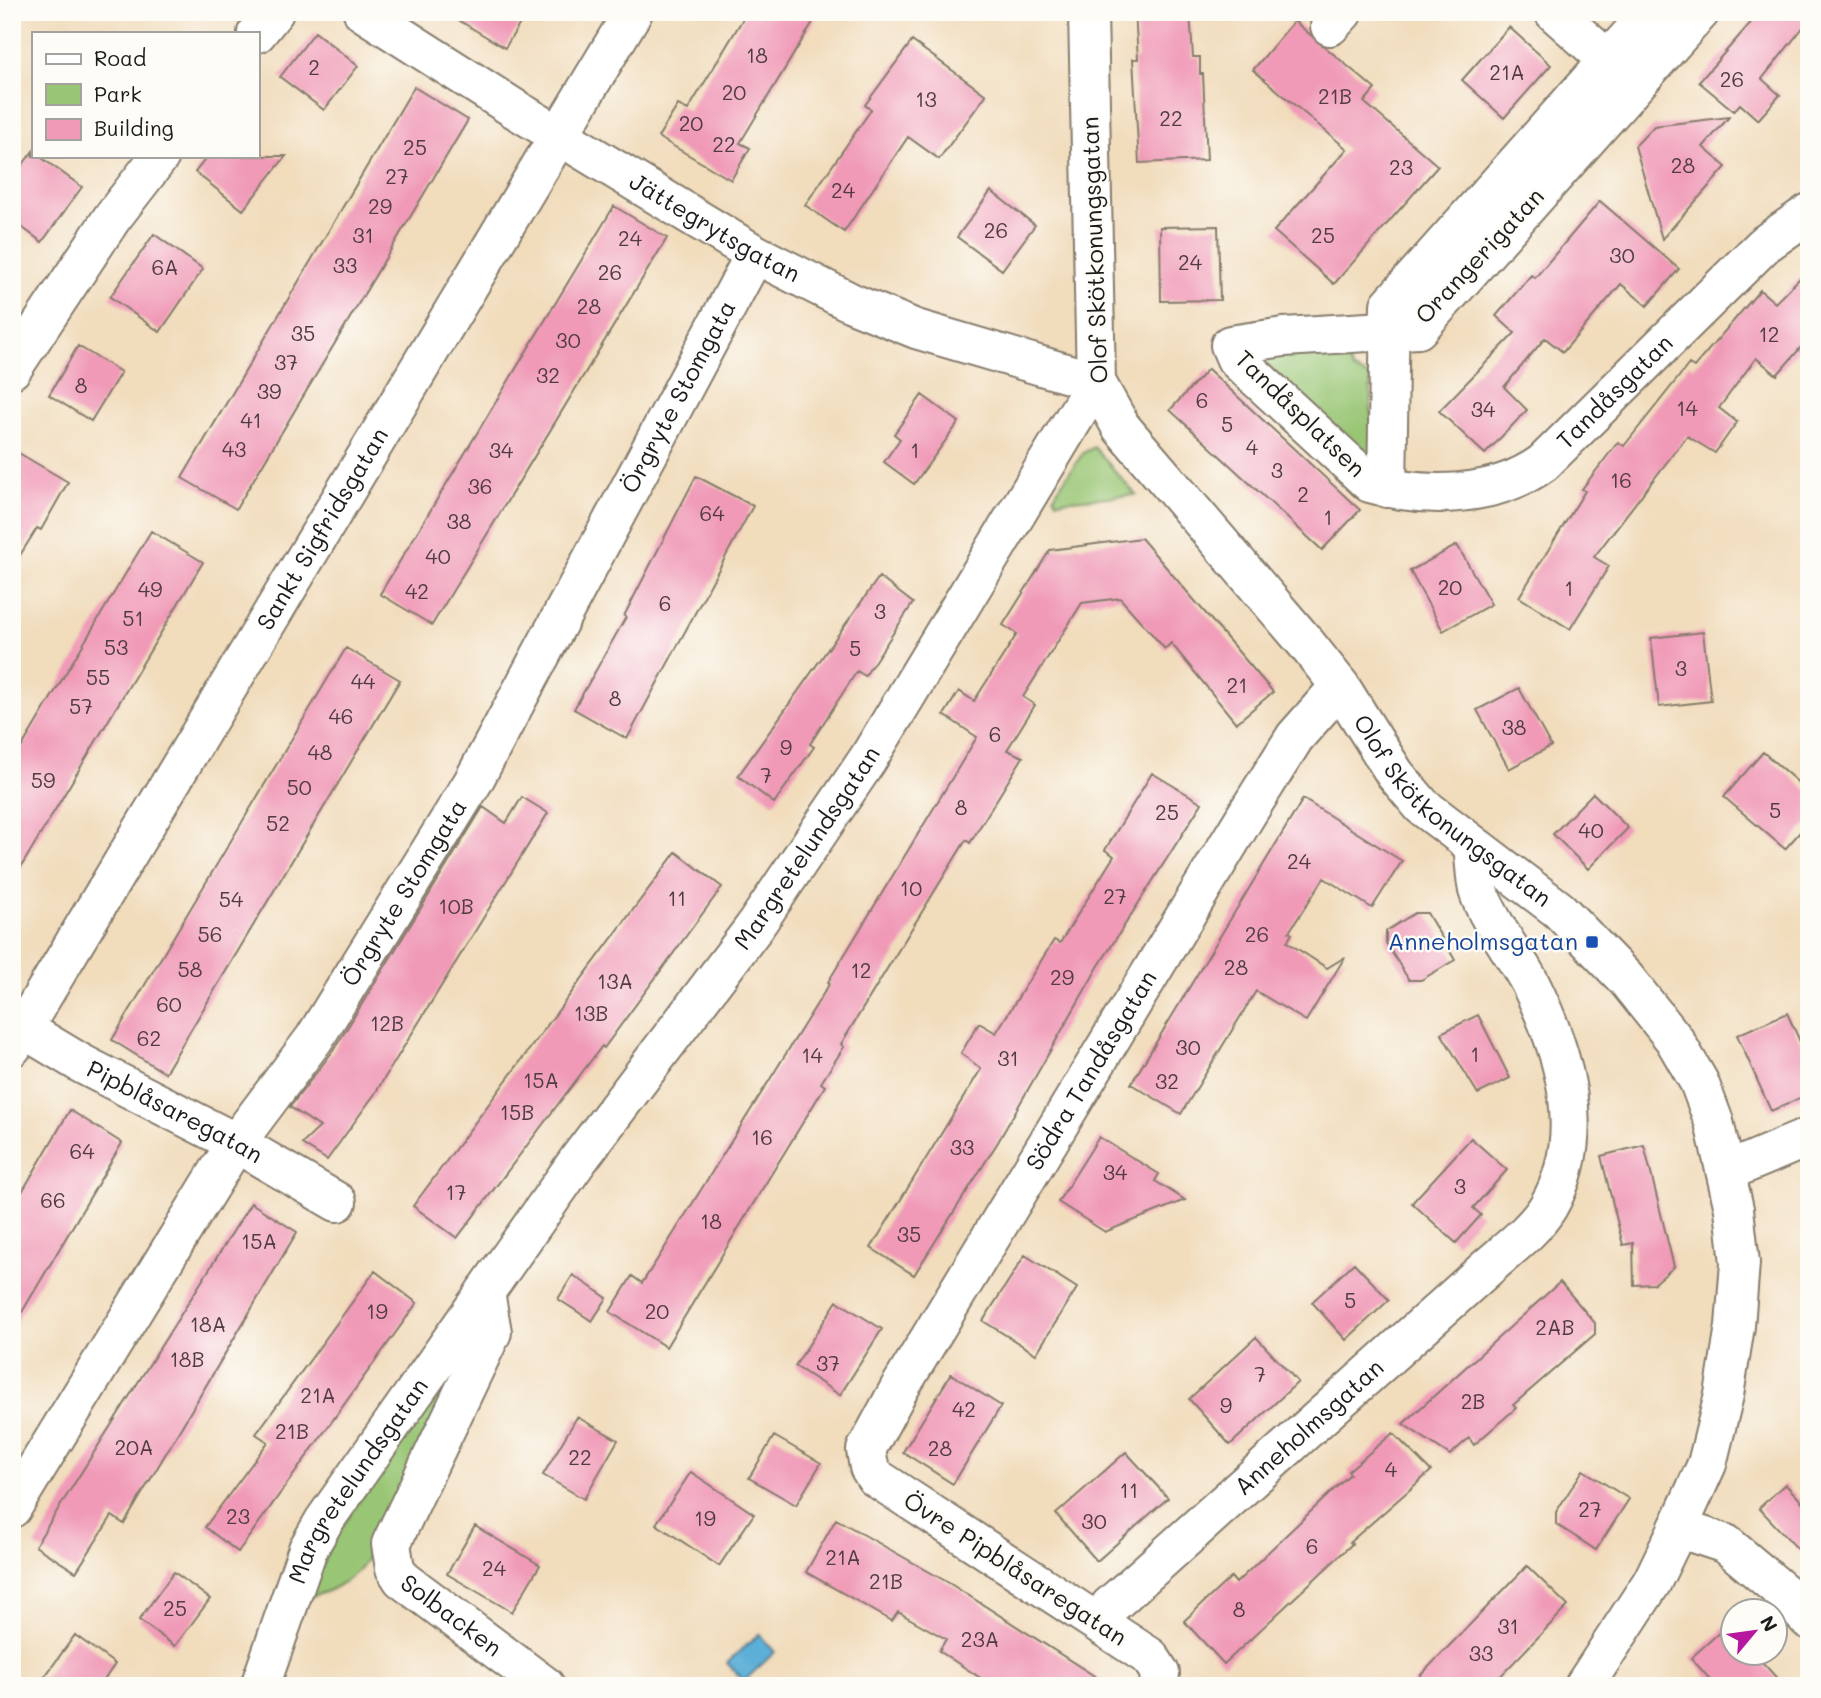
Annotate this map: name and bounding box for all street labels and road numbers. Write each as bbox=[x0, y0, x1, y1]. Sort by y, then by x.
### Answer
street label: Olof Skötkonungsgatan bbox=[1073, 116, 1114, 384]
street label: Jättegrytsgatan bbox=[625, 165, 806, 288]
street label: Orangerigatan bbox=[1408, 180, 1550, 330]
street label: Örgryte Stomgata bbox=[613, 294, 742, 498]
street label: Tandåsgatan bbox=[1549, 327, 1679, 455]
street label: Tandåsplatsen bbox=[1229, 343, 1373, 483]
street label: Sankt Sigfridsgatan bbox=[249, 421, 394, 635]
street label: Olof Skötkonungsgatan bbox=[1347, 708, 1558, 913]
street label: Margretelundsgatan bbox=[726, 740, 886, 955]
street label: Örgryte Stomgata bbox=[333, 793, 473, 992]
street label: Södra Tandåsgatan bbox=[1018, 964, 1163, 1176]
street label: Pipblåsaregatan bbox=[82, 1052, 269, 1169]
street label: Anneholmsgatan bbox=[1227, 1351, 1389, 1501]
street label: Margretelundsgatan bbox=[280, 1371, 434, 1588]
street label: Övre Pipblåsaregatan bbox=[898, 1484, 1134, 1652]
street label: Solbacken bbox=[395, 1566, 509, 1663]

